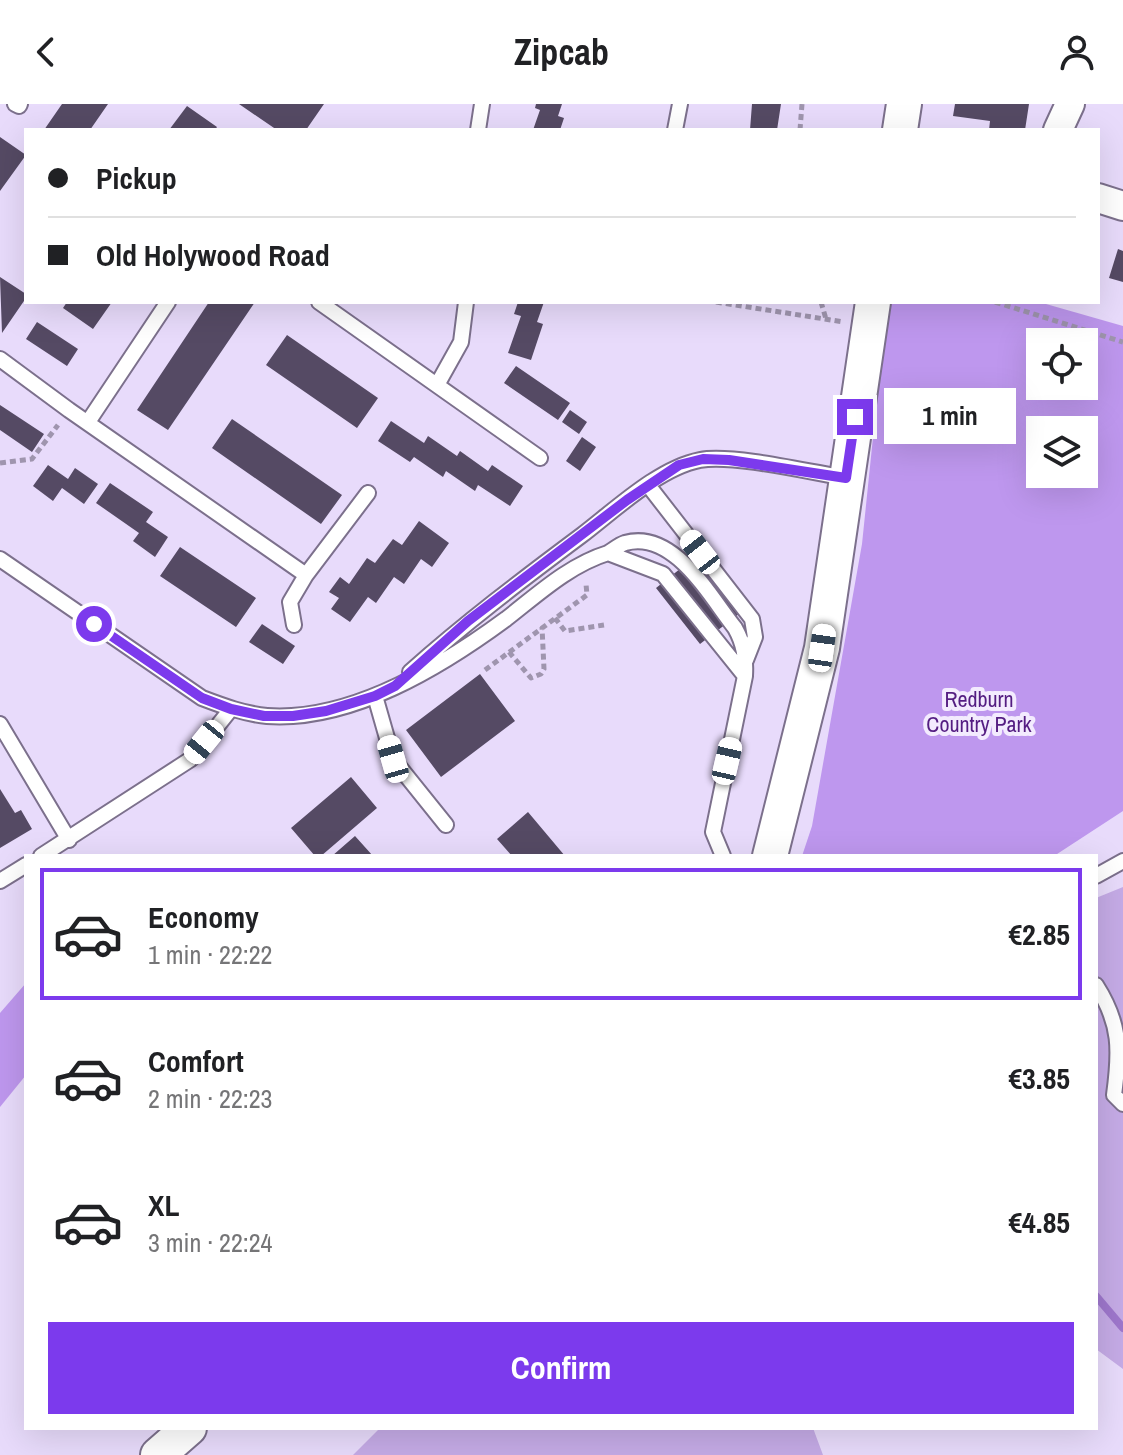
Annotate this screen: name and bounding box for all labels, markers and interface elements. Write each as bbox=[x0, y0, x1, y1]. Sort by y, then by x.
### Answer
text: Zipcab bbox=[514, 28, 609, 76]
icon: back bbox=[24, 30, 68, 74]
icon: person bbox=[1055, 30, 1099, 74]
text: Pickup bbox=[96, 158, 177, 198]
text: Old Holywood Road bbox=[96, 235, 330, 275]
map controls bbox=[1026, 328, 1098, 488]
button: locate bbox=[1026, 328, 1098, 400]
callout: 1 min bbox=[883, 389, 1015, 445]
text: 1 min bbox=[922, 398, 978, 433]
route end bbox=[837, 399, 873, 435]
button: layers bbox=[1026, 416, 1098, 488]
car bbox=[676, 526, 724, 578]
route start bbox=[76, 606, 112, 642]
car bbox=[807, 623, 837, 673]
park label: Redburn Country Park bbox=[926, 684, 1033, 739]
car bbox=[180, 716, 228, 768]
car bbox=[375, 733, 411, 785]
car bbox=[710, 735, 744, 787]
text: Economy bbox=[148, 897, 259, 937]
icon: car bbox=[52, 898, 124, 970]
text: €2.85 bbox=[1008, 914, 1070, 954]
text: 1 min · 22:22 bbox=[148, 937, 272, 972]
text: Comfort bbox=[148, 1041, 244, 1081]
icon: car bbox=[52, 1042, 124, 1114]
text: €3.85 bbox=[1008, 1058, 1070, 1098]
text: 2 min · 22:23 bbox=[148, 1081, 272, 1116]
text: XL bbox=[148, 1185, 179, 1225]
icon: car bbox=[52, 1186, 124, 1258]
text: €4.85 bbox=[1008, 1202, 1070, 1242]
text: 3 min · 22:24 bbox=[148, 1225, 272, 1260]
button: Confirm bbox=[48, 1322, 1074, 1414]

